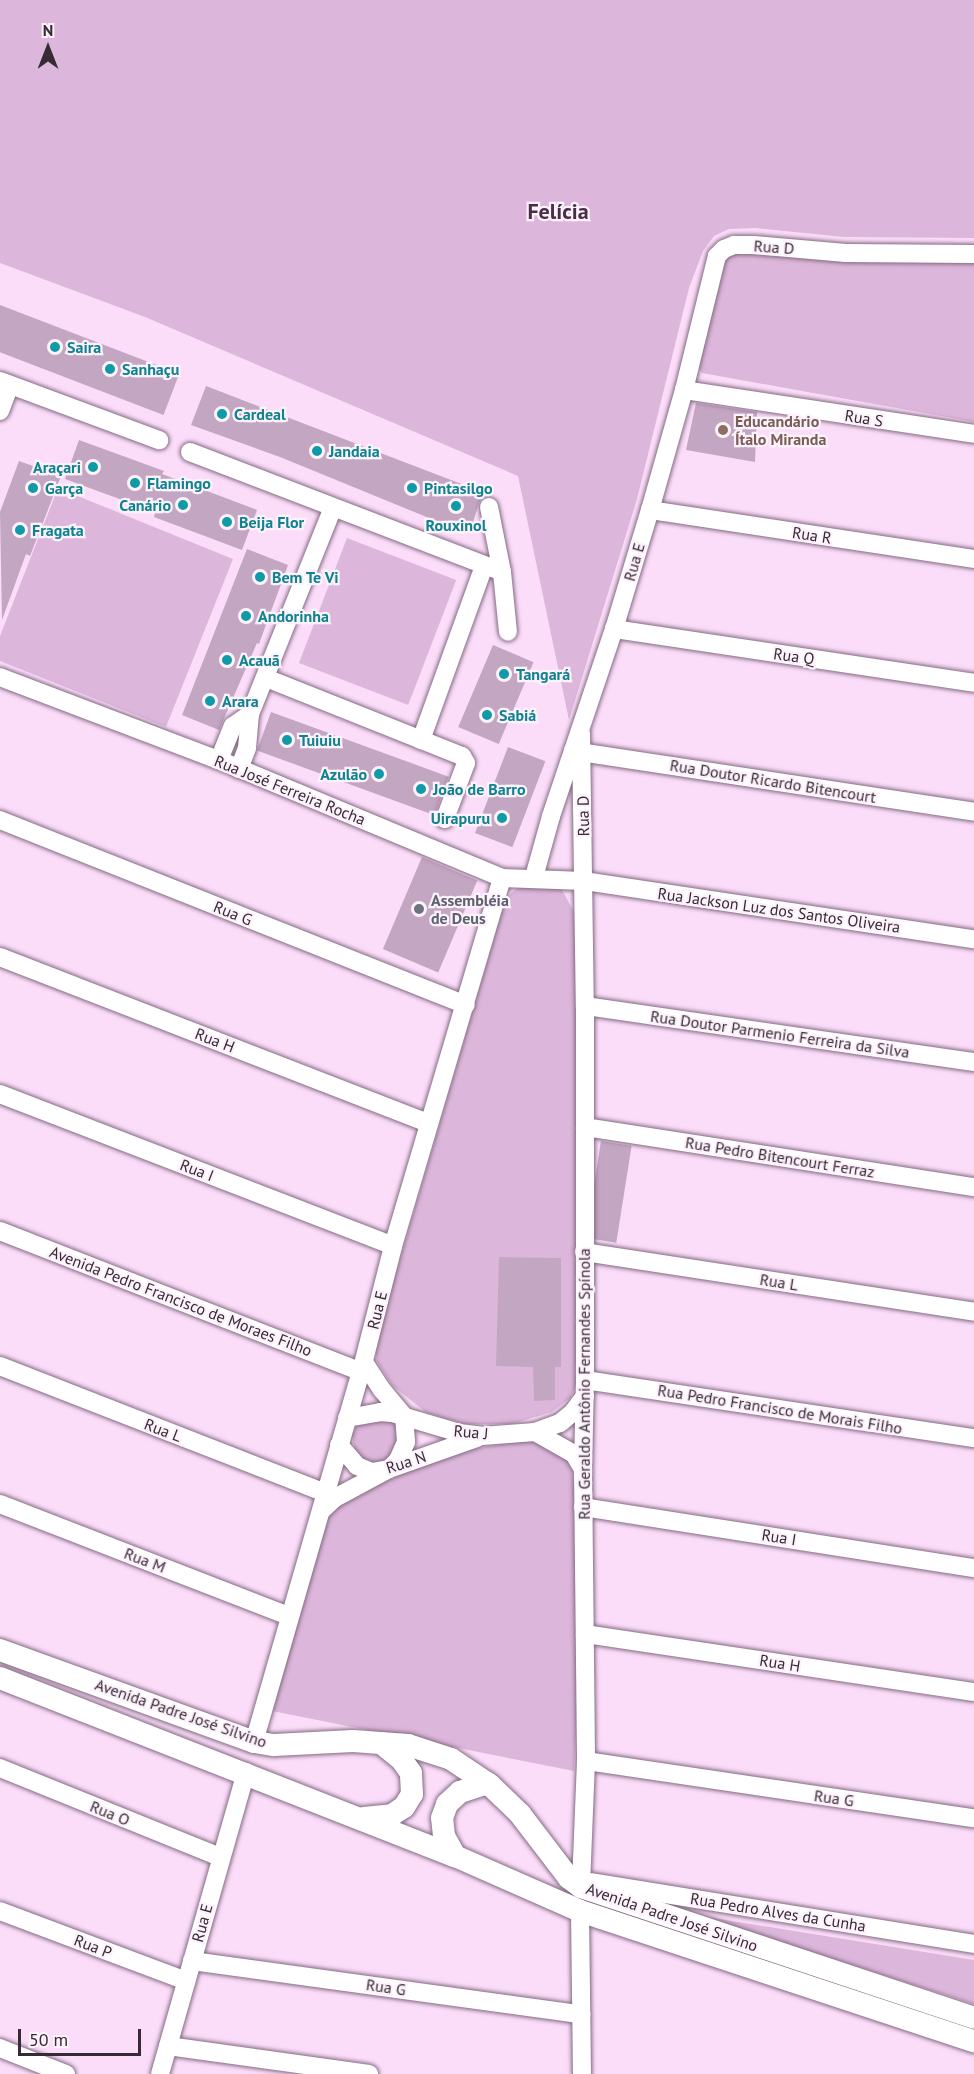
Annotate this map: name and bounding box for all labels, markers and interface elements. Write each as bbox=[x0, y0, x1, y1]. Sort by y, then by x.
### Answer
north arrow bbox=[18, 18, 78, 78]
text: N bbox=[43, 20, 53, 40]
district label: Felícia bbox=[527, 199, 589, 225]
street label: Rua D bbox=[753, 236, 795, 258]
place label: Saira bbox=[67, 337, 101, 357]
marker: Saira bbox=[48, 340, 62, 354]
place label: Sanhaçu bbox=[122, 359, 179, 379]
marker: Sanhaçu bbox=[103, 362, 117, 376]
place label: Cardeal bbox=[234, 404, 286, 424]
street label: Rua S bbox=[843, 405, 885, 431]
marker: Cardeal bbox=[215, 407, 229, 421]
place label: Educandário Ítalo Miranda bbox=[735, 411, 826, 449]
marker: Educandário Ítalo Miranda bbox=[716, 423, 730, 437]
place label: Jandaia bbox=[329, 441, 380, 461]
marker: Jandaia bbox=[310, 444, 324, 458]
place label: Araçari bbox=[33, 457, 81, 477]
marker: Araçari bbox=[86, 460, 100, 474]
place label: Flamingo bbox=[147, 473, 211, 493]
marker: Flamingo bbox=[128, 476, 142, 490]
place label: Garça bbox=[45, 478, 83, 498]
place label: Pintasilgo bbox=[424, 478, 493, 498]
marker: Garça bbox=[26, 481, 40, 495]
marker: Pintasilgo bbox=[405, 481, 419, 495]
place label: Canário bbox=[119, 495, 171, 515]
marker: Canário bbox=[176, 498, 190, 512]
marker: Rouxinol bbox=[449, 499, 463, 513]
place label: Beija Flor bbox=[239, 512, 304, 532]
marker: Beija Flor bbox=[220, 515, 234, 529]
place label: Rouxinol bbox=[426, 515, 486, 535]
place label: Fragata bbox=[32, 520, 84, 540]
street label: Rua R bbox=[791, 522, 833, 548]
marker: Fragata bbox=[13, 523, 27, 537]
street label: Rua E bbox=[619, 541, 649, 583]
place label: Bem Te Vi bbox=[272, 567, 340, 587]
marker: Bem Te Vi bbox=[253, 570, 267, 584]
place label: Andorinha bbox=[258, 606, 329, 626]
marker: Andorinha bbox=[239, 609, 253, 623]
street label: Rua Q bbox=[772, 644, 816, 668]
place label: Acauã bbox=[239, 650, 280, 670]
marker: Acauã bbox=[220, 653, 234, 667]
place label: Tangará bbox=[516, 664, 570, 684]
marker: Tangará bbox=[497, 667, 511, 681]
place label: Arara bbox=[222, 691, 259, 711]
marker: Arara bbox=[203, 694, 217, 708]
place label: Sabiá bbox=[499, 705, 536, 725]
marker: Sabiá bbox=[480, 708, 494, 722]
place label: Tuiuiu bbox=[299, 730, 341, 750]
marker: Tuiuiu bbox=[280, 733, 294, 747]
street label: Rua José Ferreira Rocha bbox=[212, 751, 368, 829]
street label: Rua Doutor Ricardo Bitencourt bbox=[669, 755, 877, 807]
place label: Azulão bbox=[320, 764, 367, 784]
marker: Azulão bbox=[372, 767, 386, 781]
place label: João de Barro bbox=[433, 779, 526, 799]
marker: João de Barro bbox=[414, 782, 428, 796]
street label: Rua D bbox=[573, 796, 593, 836]
place label: Uirapuru bbox=[431, 808, 490, 828]
marker: Uirapuru bbox=[495, 811, 509, 825]
street label: Rua Jackson Luz dos Santos Oliveira bbox=[656, 883, 902, 937]
place label: Assembléia de Deus bbox=[431, 890, 509, 928]
street label: Rua G bbox=[211, 897, 255, 929]
marker: Assembléia de Deus bbox=[412, 902, 426, 916]
street label: Rua Doutor Parmenio Ferreira da Silva bbox=[649, 1006, 911, 1062]
street label: Rua H bbox=[192, 1024, 238, 1056]
street label: Rua Pedro Bitencourt Ferraz bbox=[684, 1133, 876, 1181]
street label: Rua I bbox=[177, 1155, 217, 1185]
street label: Avenida Pedro Francisco de Moraes Filho bbox=[47, 1242, 315, 1360]
street label: Rua Geraldo Antônio Fernandes Spínola bbox=[574, 1248, 594, 1520]
street label: Rua L bbox=[759, 1270, 799, 1294]
street label: Rua E bbox=[363, 1289, 391, 1331]
street label: Rua Pedro Francisco de Morais Filho bbox=[656, 1380, 904, 1438]
street label: Rua L bbox=[142, 1414, 184, 1446]
street label: Rua J bbox=[453, 1421, 489, 1443]
street label: Rua N bbox=[384, 1447, 428, 1477]
street label: Rua I bbox=[760, 1525, 798, 1549]
street label: Rua M bbox=[122, 1543, 168, 1577]
street label: Rua H bbox=[758, 1650, 802, 1676]
street label: Avenida Padre José Silvino bbox=[93, 1675, 269, 1751]
street label: Rua G bbox=[813, 1786, 855, 1810]
street label: Rua O bbox=[87, 1796, 133, 1830]
street label: Avenida Padre José Silvino bbox=[584, 1879, 760, 1955]
street label: Rua Pedro Alves da Cunha bbox=[689, 1889, 867, 1935]
street label: Rua E bbox=[188, 1902, 216, 1944]
street label: Rua P bbox=[71, 1930, 115, 1962]
street label: Rua G bbox=[365, 1975, 407, 1999]
scale bar bbox=[21, 2017, 144, 2055]
text: 50 m bbox=[29, 2028, 68, 2051]

